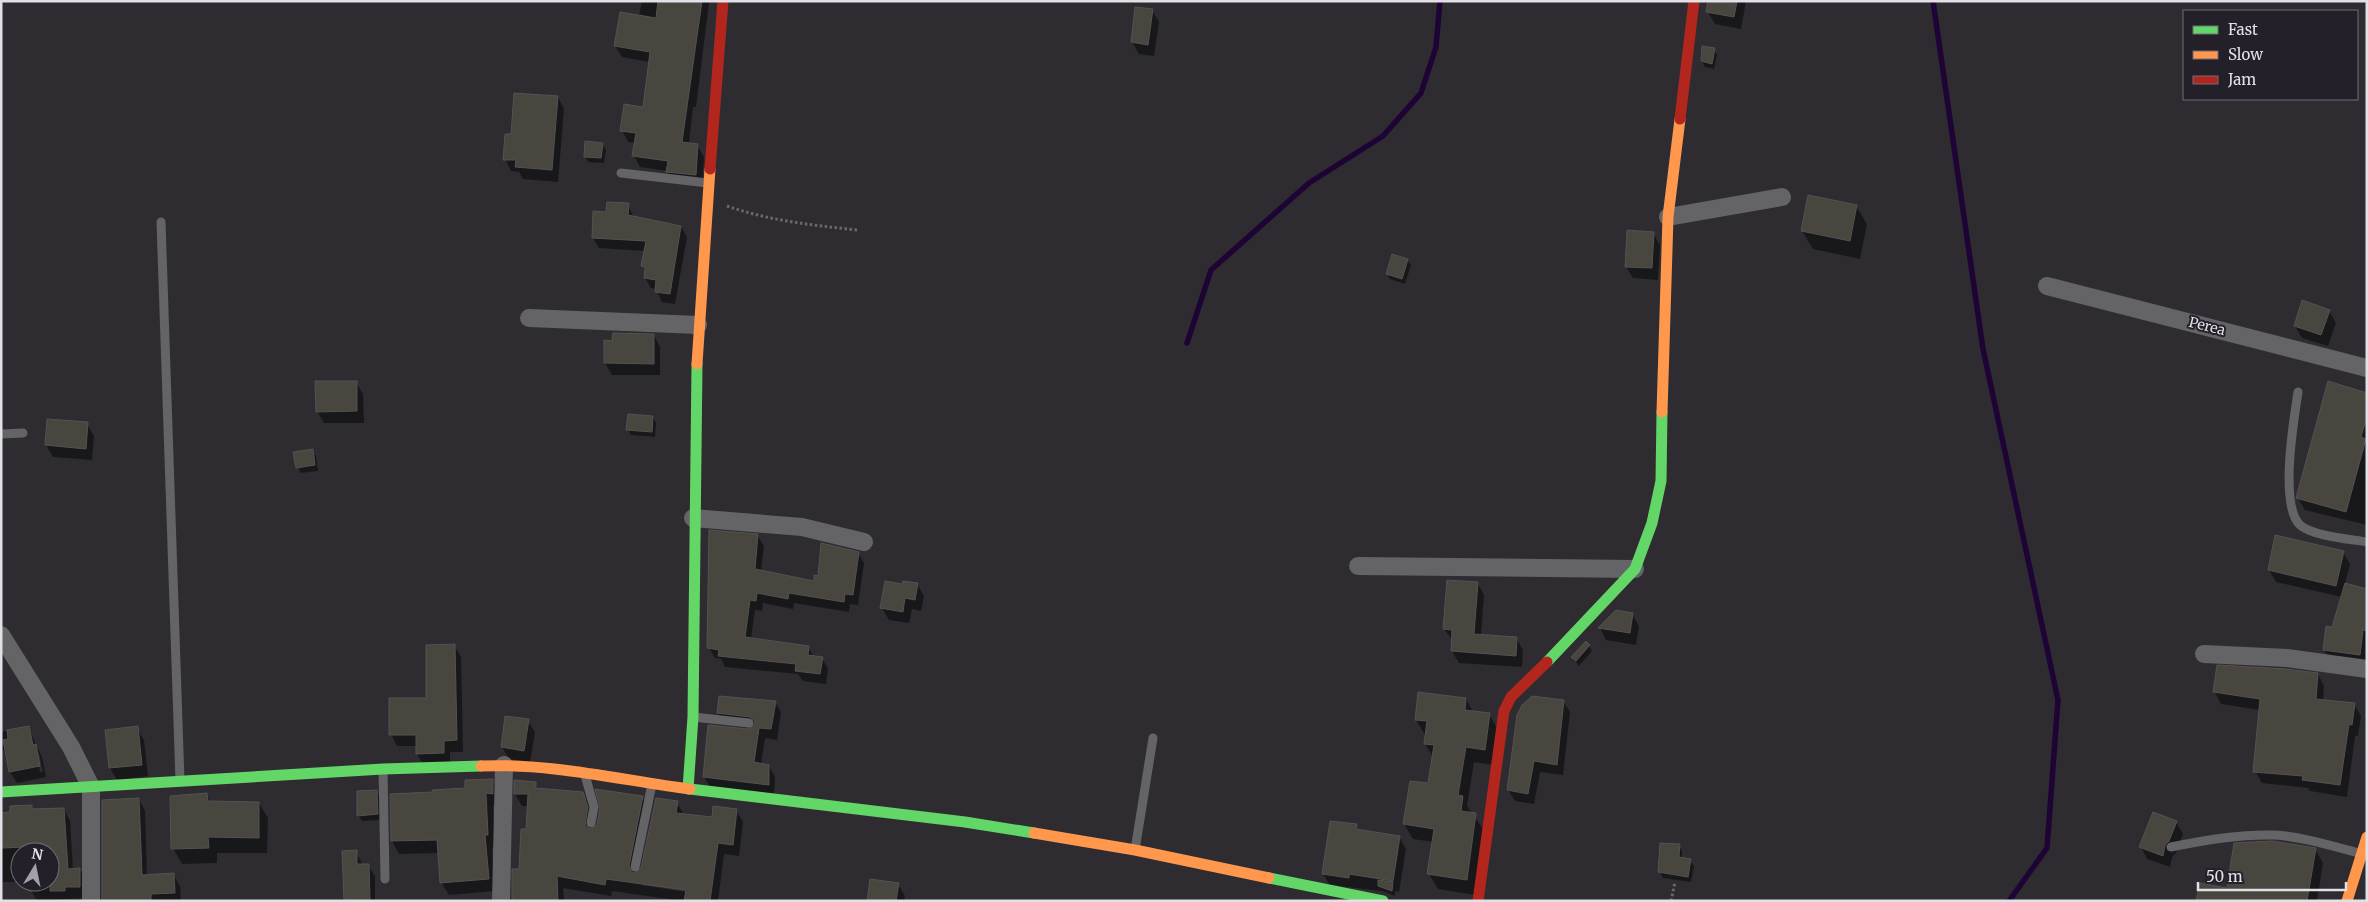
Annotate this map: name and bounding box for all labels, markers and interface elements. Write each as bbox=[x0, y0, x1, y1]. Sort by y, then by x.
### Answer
legend bbox=[2183, 10, 2358, 100]
text: Fast bbox=[2228, 20, 2258, 39]
text: Slow bbox=[2228, 45, 2263, 64]
text: Jam bbox=[2227, 70, 2256, 89]
street label: Perea bbox=[2187, 313, 2228, 339]
north arrow bbox=[10, 842, 60, 892]
text: N bbox=[30, 844, 44, 864]
scale bar bbox=[2198, 860, 2346, 892]
text: 50 m bbox=[2206, 867, 2243, 886]

